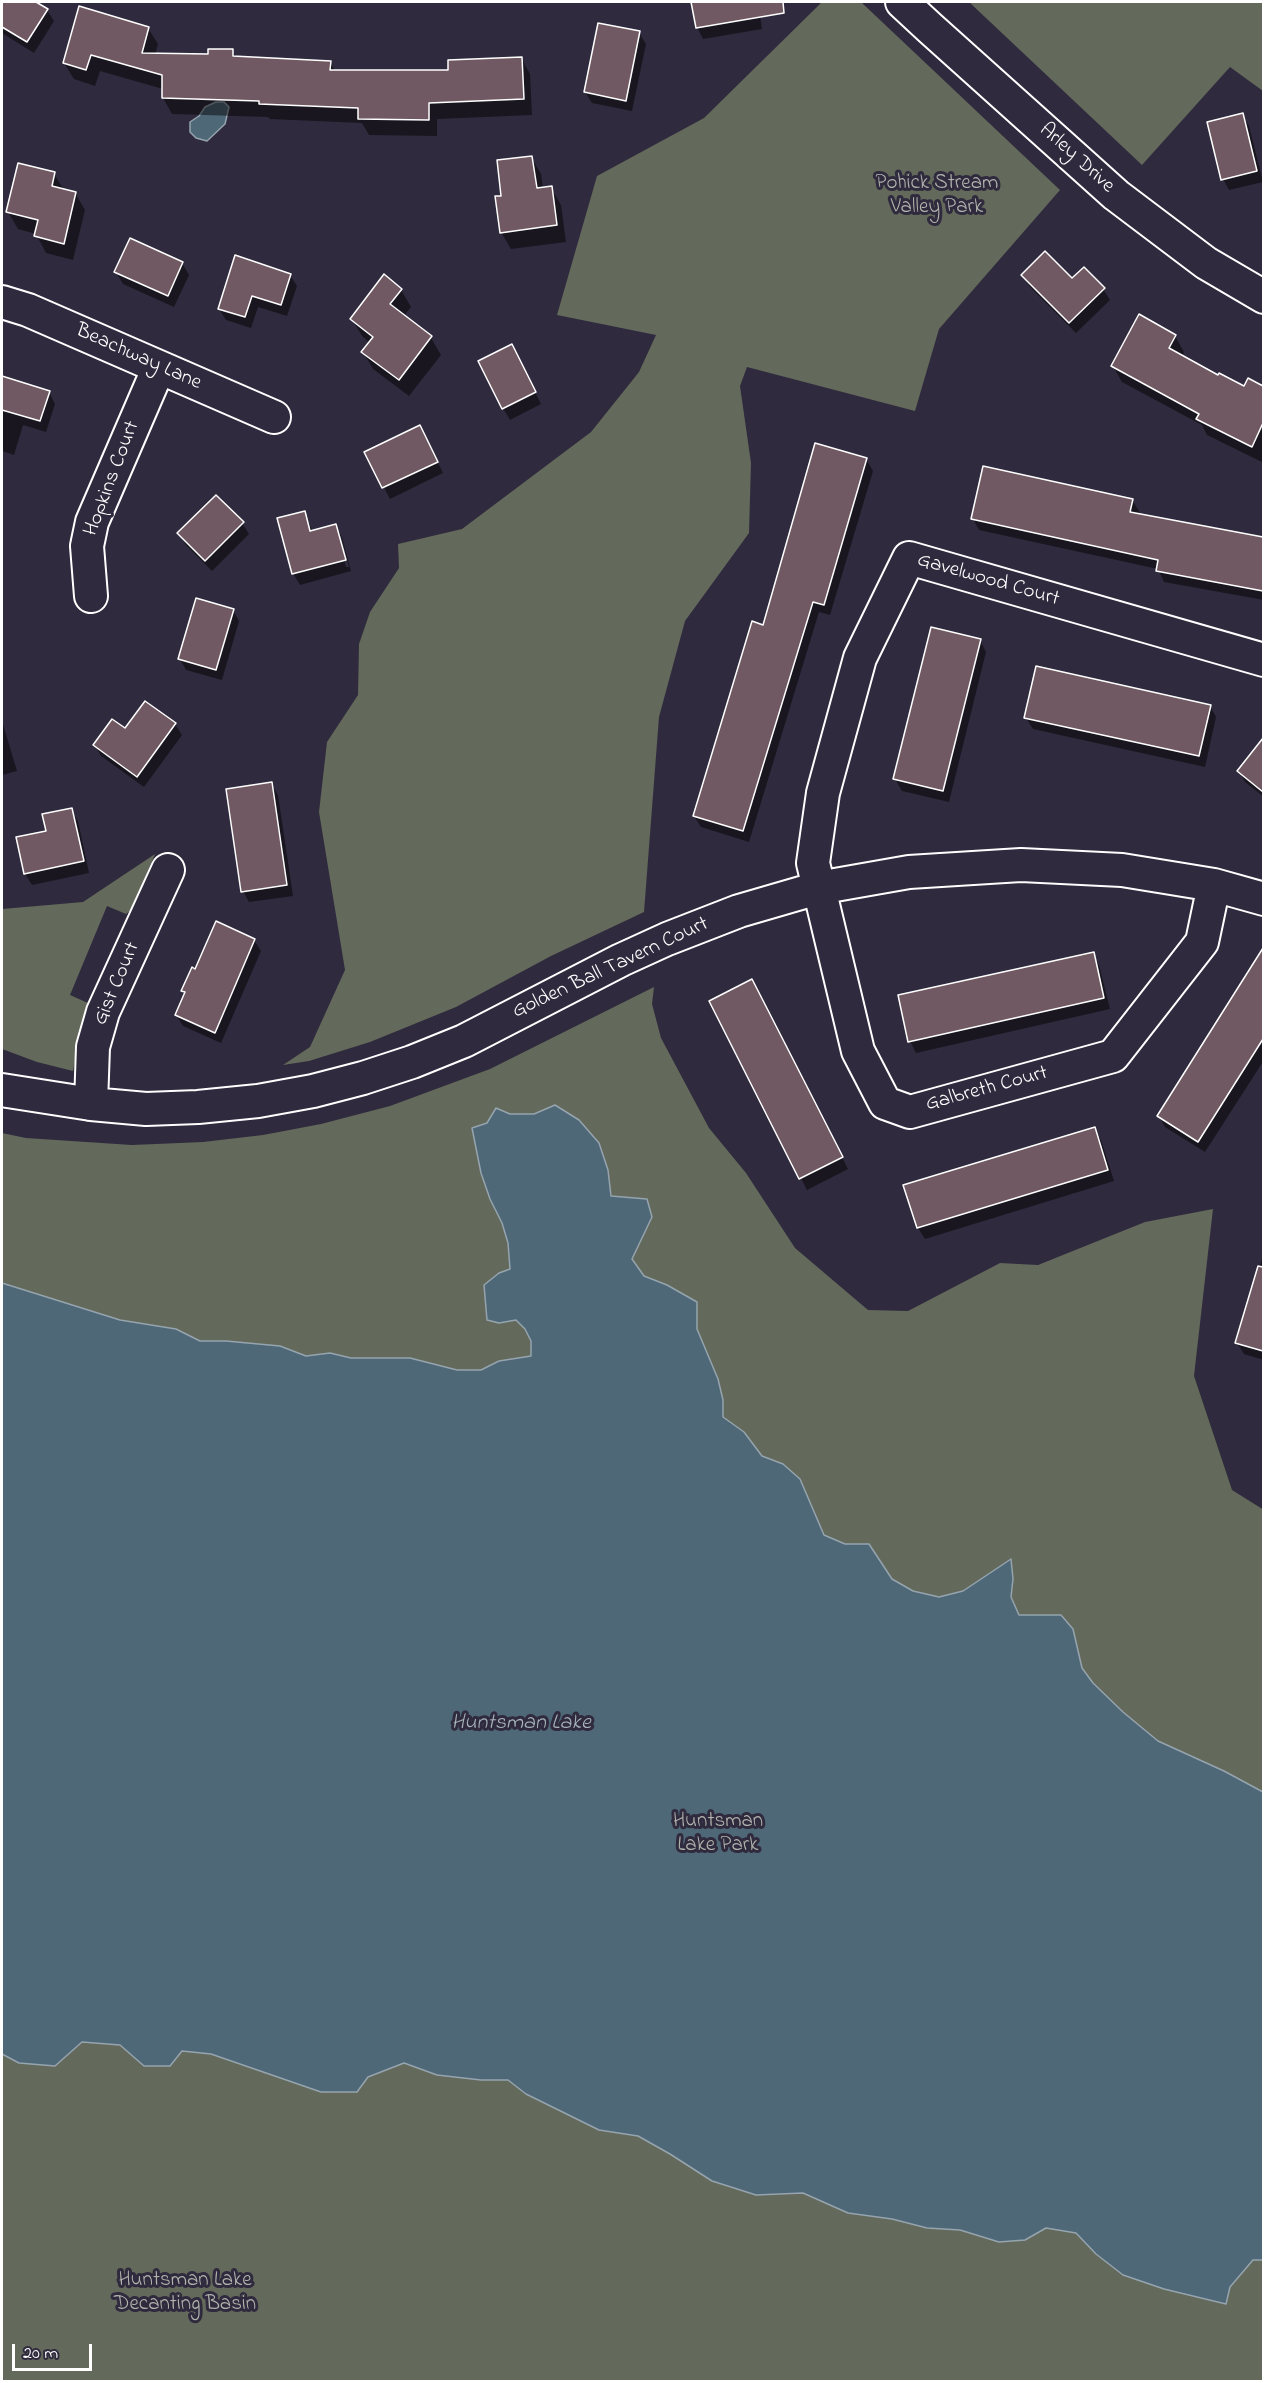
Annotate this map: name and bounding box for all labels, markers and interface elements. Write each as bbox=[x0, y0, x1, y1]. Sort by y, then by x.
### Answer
street label: Arley Drive bbox=[1033, 118, 1119, 200]
park label: Pohick Stream Valley Park bbox=[876, 172, 998, 222]
street label: Beachway Lane bbox=[71, 319, 205, 397]
street label: Hopkins Court bbox=[80, 418, 146, 540]
street label: Gavelwood Court bbox=[914, 549, 1062, 613]
street label: Golden Ball Tavern Court bbox=[509, 913, 713, 1025]
street label: Gist Court bbox=[89, 939, 147, 1029]
street label: Galbreth Court bbox=[923, 1062, 1051, 1118]
water label: Huntsman Lake bbox=[451, 1711, 591, 1737]
park label: Huntsman Lake Park bbox=[673, 1810, 763, 1860]
park label: Huntsman Lake Decanting Basin bbox=[114, 2269, 256, 2319]
scale bar bbox=[15, 2332, 94, 2370]
text: 20 m bbox=[23, 2341, 58, 2367]

